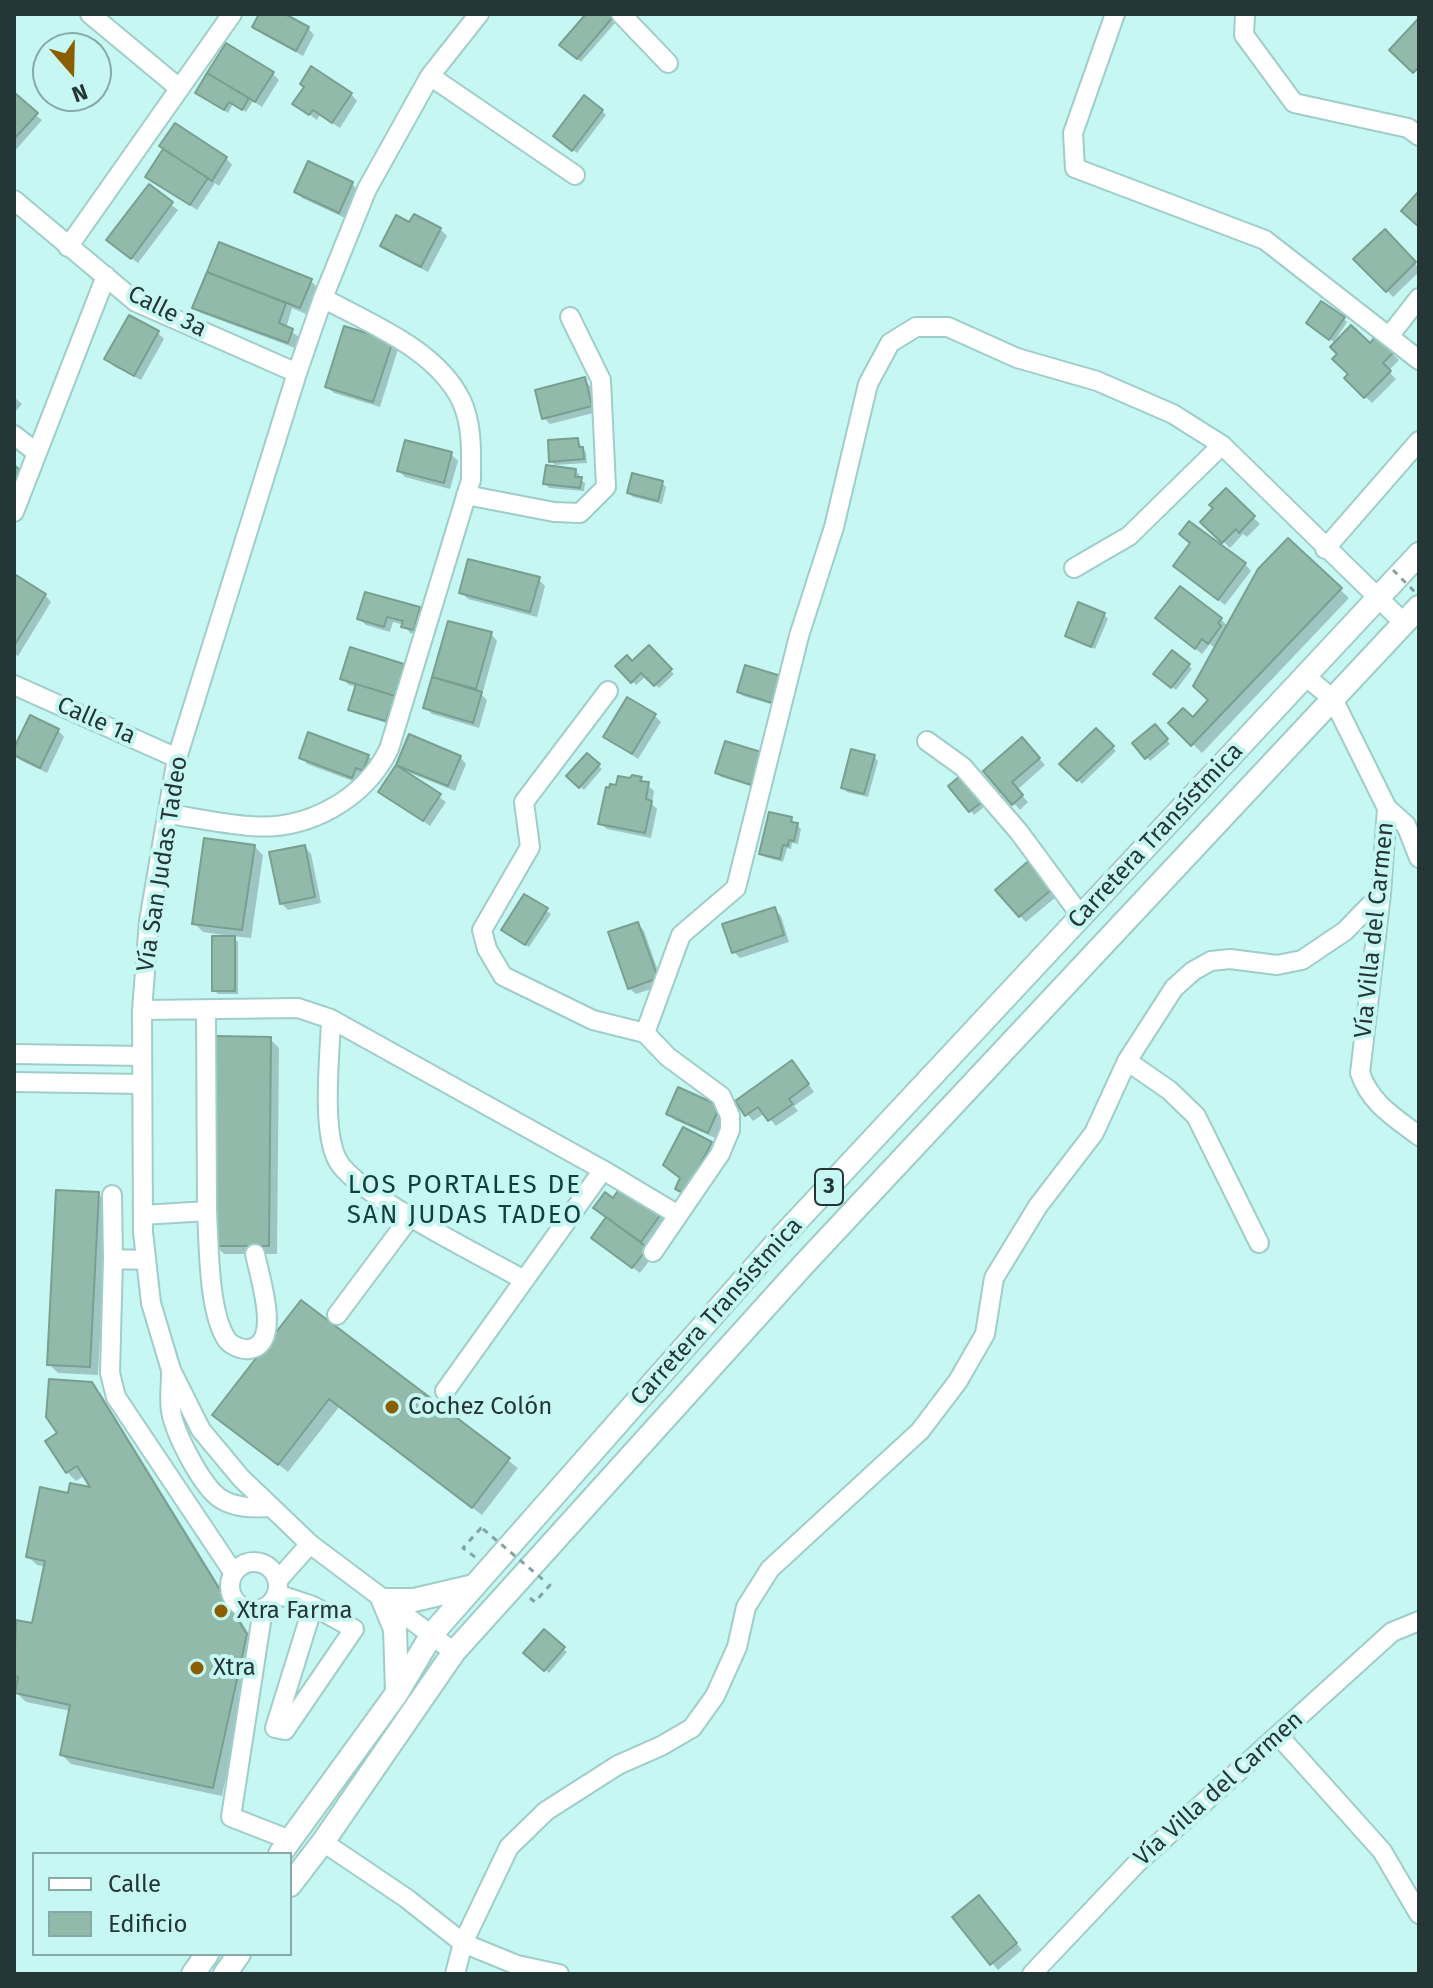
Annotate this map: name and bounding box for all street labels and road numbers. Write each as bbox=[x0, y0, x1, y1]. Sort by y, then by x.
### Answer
street label: Calle 3a bbox=[123, 280, 211, 344]
street label: Calle 1a bbox=[52, 691, 140, 751]
street label: Carretera Transístmica bbox=[1063, 737, 1249, 935]
street label: Vía San Judas Tadeo bbox=[132, 754, 194, 974]
street label: Vía Villa del Carmen bbox=[1349, 820, 1401, 1040]
road number: 3 bbox=[815, 1169, 843, 1205]
street label: Carretera Transístmica bbox=[625, 1212, 809, 1412]
street label: Vía Villa del Carmen bbox=[1129, 1706, 1309, 1872]

